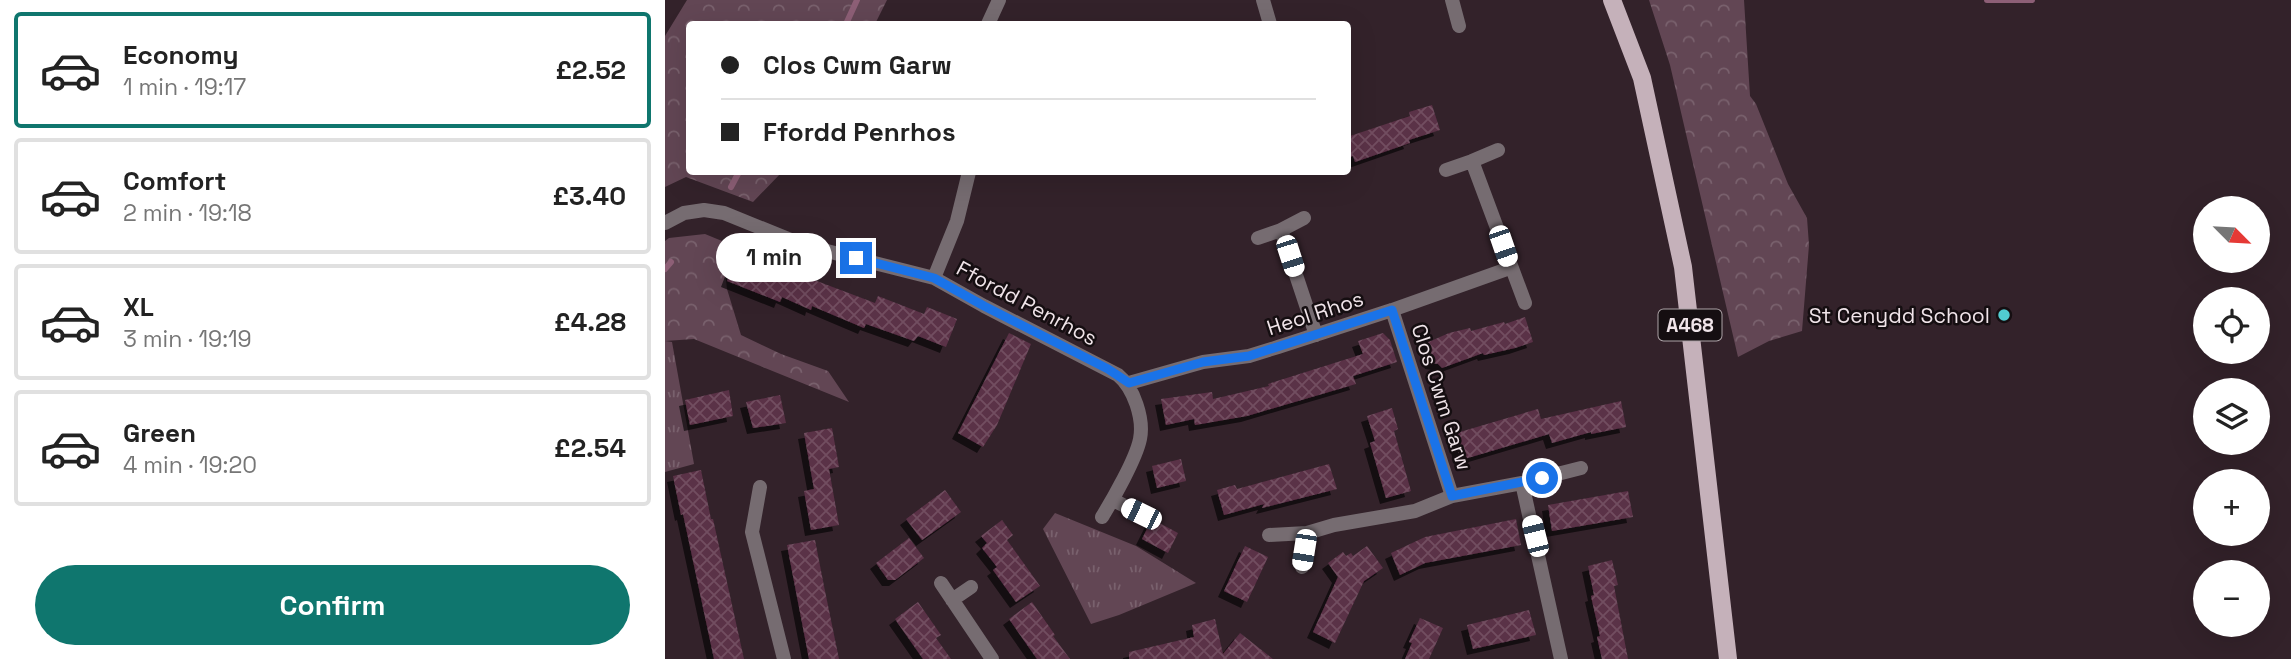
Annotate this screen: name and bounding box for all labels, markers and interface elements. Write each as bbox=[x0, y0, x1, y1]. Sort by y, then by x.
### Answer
text: Economy bbox=[123, 38, 239, 72]
icon: car bbox=[39, 39, 102, 102]
text: Clos Cwm Garw bbox=[763, 48, 952, 82]
text: £2.52 bbox=[555, 53, 626, 87]
text: 1 min · 19:17 bbox=[123, 72, 246, 102]
text: Ffordd Penrhos bbox=[763, 115, 956, 149]
text: Comfort bbox=[123, 164, 226, 198]
icon: car bbox=[39, 165, 102, 228]
text: £3.40 bbox=[552, 179, 626, 213]
north arrow bbox=[2193, 196, 2270, 273]
map controls bbox=[2193, 196, 2270, 637]
text: 2 min · 19:18 bbox=[123, 198, 252, 228]
car bbox=[1487, 223, 1520, 269]
callout: 1 min bbox=[716, 233, 831, 282]
car bbox=[1274, 233, 1307, 279]
text: 1 min bbox=[746, 242, 802, 272]
route end bbox=[840, 242, 872, 274]
street label: Ffordd Penrhos bbox=[952, 255, 1102, 351]
street label: Heol Rhos bbox=[1263, 285, 1367, 341]
button: locate bbox=[2193, 287, 2270, 364]
text: XL bbox=[123, 290, 154, 324]
icon: car bbox=[39, 291, 102, 354]
place label: St Cenydd School bbox=[1809, 302, 1990, 329]
text: £4.28 bbox=[554, 305, 626, 339]
marker: St Cenydd School bbox=[1996, 307, 2012, 323]
road number: A468 bbox=[1658, 310, 1721, 340]
street label: Clos Cwm Garw bbox=[1406, 320, 1478, 474]
text: 3 min · 19:19 bbox=[123, 324, 252, 354]
button: layers bbox=[2193, 378, 2270, 455]
text: Green bbox=[123, 416, 196, 450]
icon: car bbox=[39, 417, 102, 480]
text: £2.54 bbox=[554, 431, 626, 465]
text: 4 min · 19:20 bbox=[123, 450, 257, 480]
route start bbox=[1526, 462, 1558, 494]
button: + bbox=[2193, 469, 2270, 546]
car bbox=[1118, 495, 1165, 533]
car bbox=[1520, 513, 1551, 559]
car bbox=[1291, 528, 1318, 572]
button: − bbox=[2193, 560, 2270, 637]
button: Confirm bbox=[35, 565, 630, 645]

